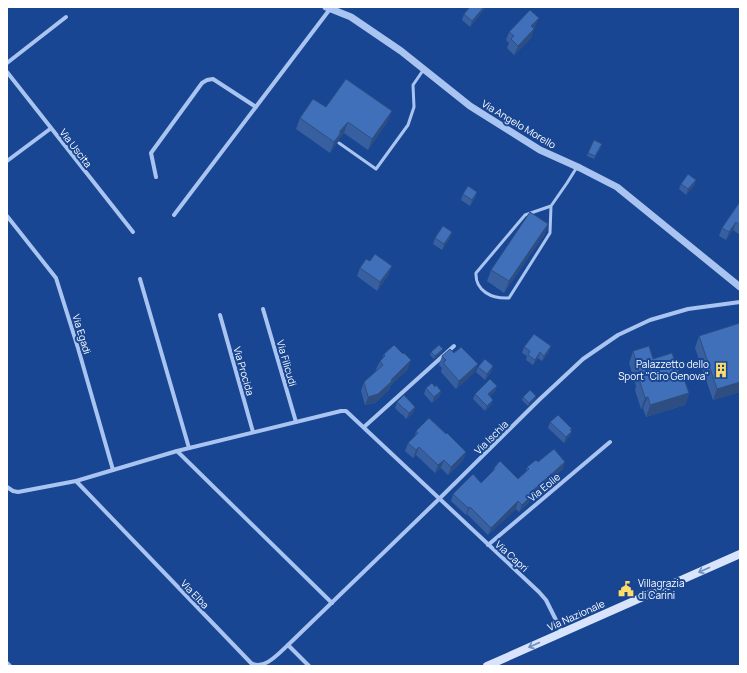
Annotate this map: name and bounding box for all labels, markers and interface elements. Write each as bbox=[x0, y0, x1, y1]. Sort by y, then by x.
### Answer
street label: Via Angelo Morello bbox=[479, 96, 559, 152]
street label: Via Uscita bbox=[57, 126, 95, 170]
street label: Via Egadi bbox=[69, 312, 95, 356]
street label: Via Filicudi bbox=[274, 338, 300, 388]
street label: Via Procida bbox=[230, 345, 258, 397]
place label: Palazzetto dello Sport "Ciro Genova" bbox=[618, 357, 709, 383]
building icon: Palazzetto dello Sport "Ciro Genova" bbox=[712, 361, 730, 379]
street label: Via Ischia bbox=[471, 417, 511, 457]
street label: Via Eolie bbox=[525, 469, 563, 505]
street label: Via Capri bbox=[492, 537, 532, 575]
one-way arrow bbox=[699, 567, 711, 574]
street label: Via Elba bbox=[178, 576, 212, 612]
place label: Villagrazia di Carini bbox=[638, 576, 684, 602]
public building icon: Villagrazia di Carini bbox=[617, 580, 635, 598]
street label: Via Nazionale bbox=[545, 596, 607, 634]
one-way arrow bbox=[529, 642, 541, 649]

